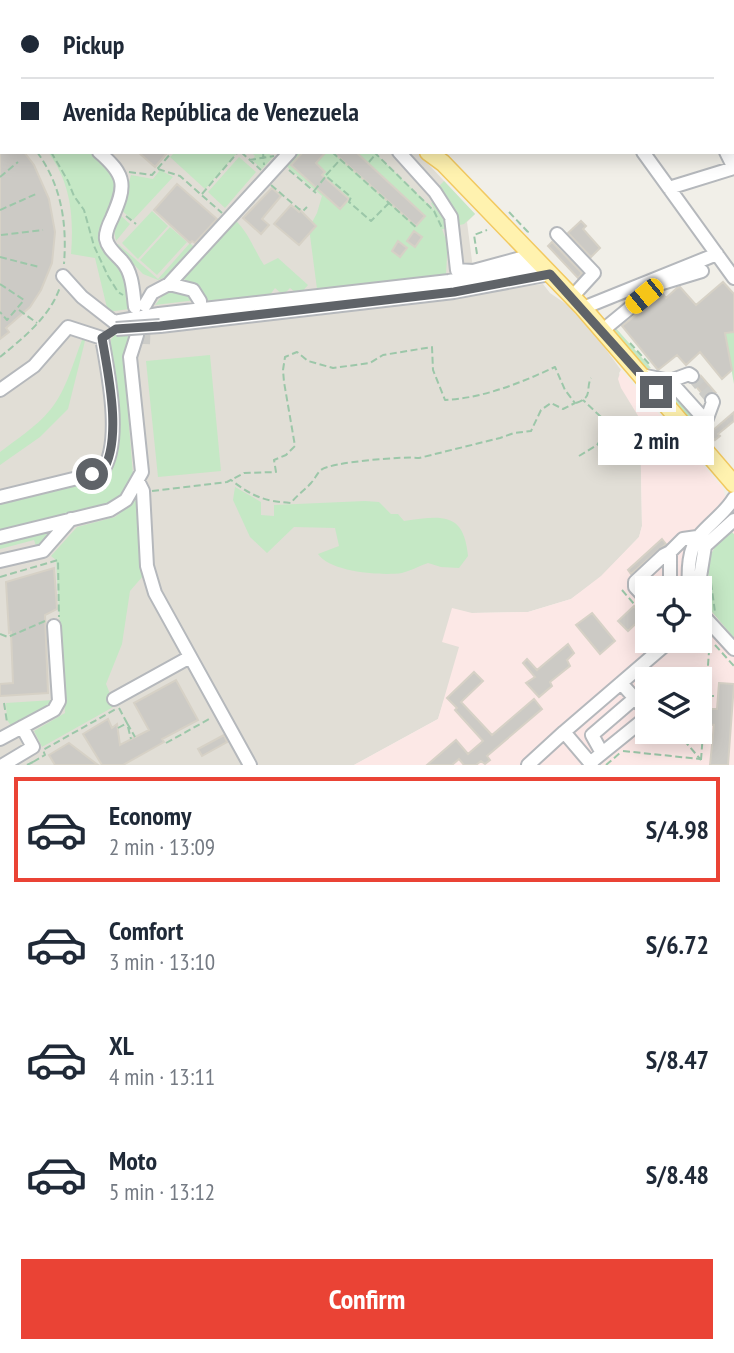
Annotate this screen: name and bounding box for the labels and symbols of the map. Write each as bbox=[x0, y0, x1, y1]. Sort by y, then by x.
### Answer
car bbox=[622, 275, 667, 317]
route end bbox=[640, 376, 672, 408]
callout: 2 min bbox=[598, 416, 714, 466]
route start bbox=[76, 458, 108, 490]

